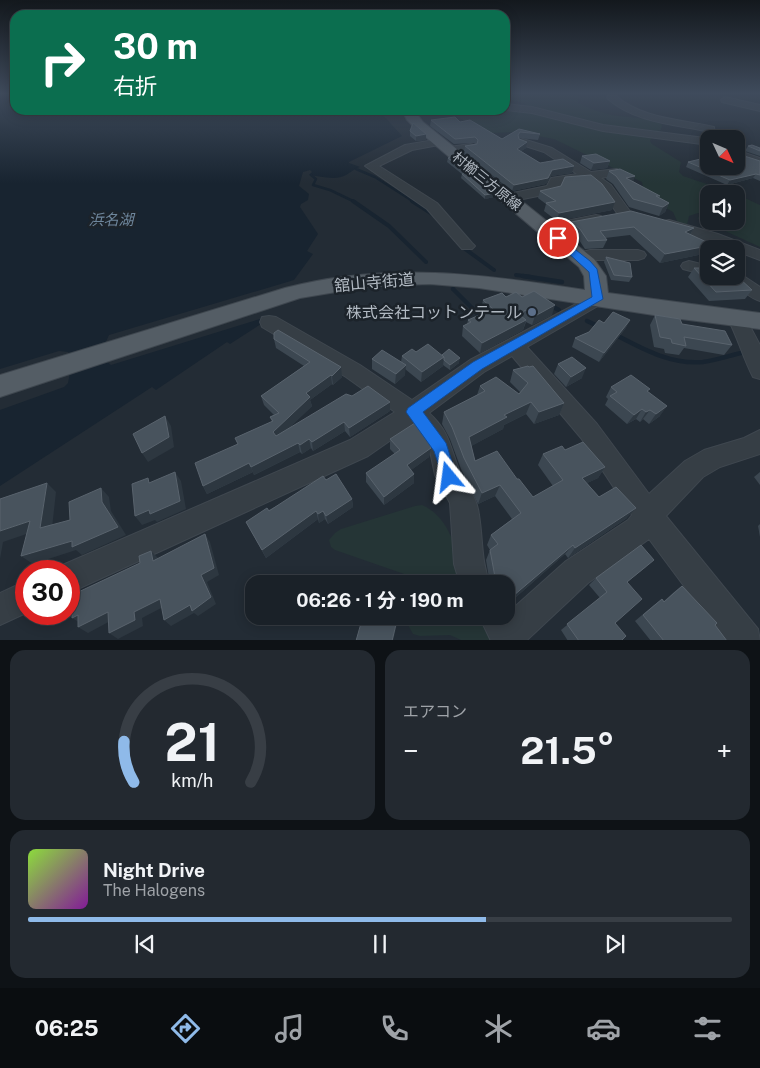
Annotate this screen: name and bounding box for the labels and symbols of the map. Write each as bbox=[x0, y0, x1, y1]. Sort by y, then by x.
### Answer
north arrow bbox=[700, 130, 745, 175]
street label: 村櫛三方原線 bbox=[449, 148, 525, 214]
water label: 浜名湖 bbox=[88, 211, 135, 228]
pin bbox=[537, 217, 579, 259]
street label: 舘山寺街道 bbox=[333, 270, 415, 295]
place label: 株式会社コットンテール bbox=[346, 303, 522, 322]
marker: 株式会社コットンテール bbox=[526, 306, 538, 318]
position arrow bbox=[422, 450, 474, 502]
speed limit sign: 30 bbox=[15, 560, 80, 625]

